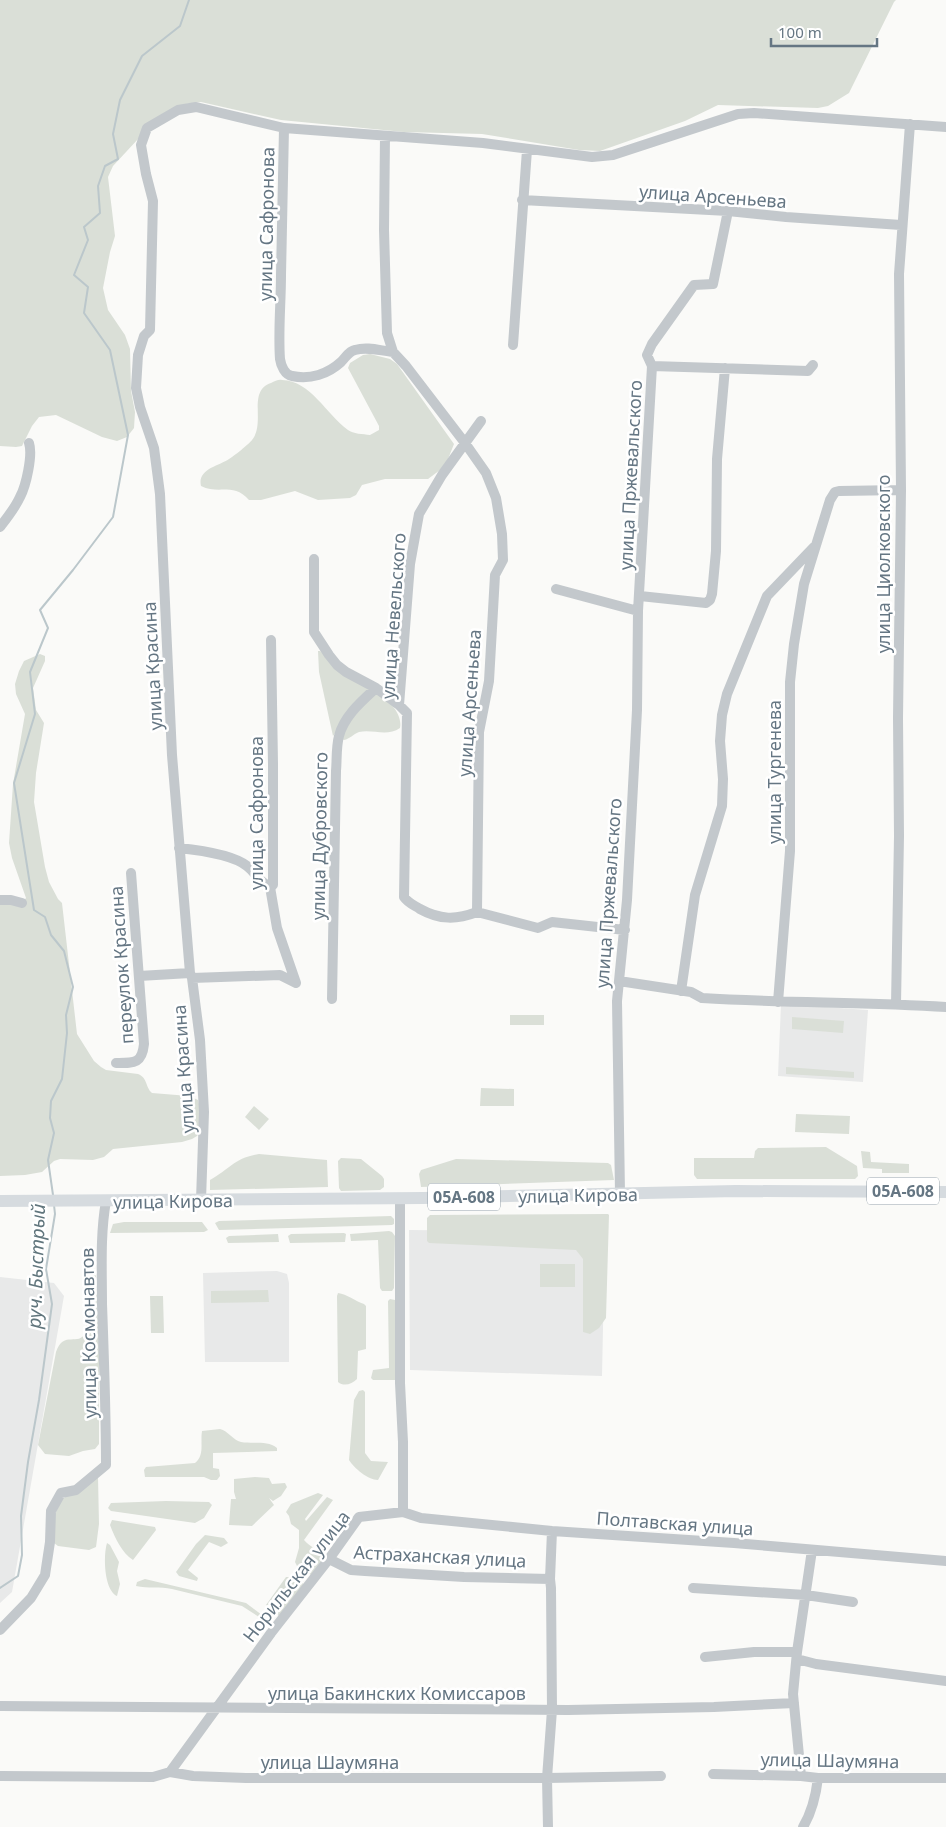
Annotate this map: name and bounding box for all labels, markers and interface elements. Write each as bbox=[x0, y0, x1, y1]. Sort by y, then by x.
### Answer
scale bar bbox=[771, 15, 877, 47]
text: 100 m bbox=[778, 22, 822, 42]
street label: улица Сафронова bbox=[253, 147, 279, 301]
street label: улица Арсеньева bbox=[638, 179, 788, 213]
street label: улица Пржевальского bbox=[613, 379, 647, 571]
street label: улица Циолковского bbox=[871, 475, 895, 653]
street label: улица Невельского bbox=[375, 532, 411, 700]
street label: улица Красина bbox=[137, 601, 167, 731]
street label: улица Арсеньева bbox=[452, 628, 486, 778]
street label: улица Тургенева bbox=[762, 700, 786, 844]
street label: улица Сафронова bbox=[244, 736, 268, 890]
street label: улица Дубровского bbox=[306, 752, 332, 920]
street label: улица Пржевальского bbox=[589, 797, 627, 989]
street label: переулок Красина bbox=[104, 885, 138, 1045]
street label: улица Красина bbox=[167, 1004, 199, 1134]
road number: 05А-608 bbox=[867, 1178, 939, 1204]
street label: улица Кирова bbox=[518, 1182, 638, 1208]
road number: 05А-608 bbox=[428, 1184, 500, 1210]
street label: улица Кирова bbox=[113, 1188, 233, 1214]
water label: руч. Быстрый bbox=[21, 1203, 51, 1330]
street label: улица Космонавтов bbox=[75, 1247, 101, 1419]
street label: Норильская улица bbox=[237, 1505, 355, 1647]
street label: Полтавская улица bbox=[596, 1506, 754, 1540]
street label: Астраханская улица bbox=[353, 1539, 527, 1573]
street label: улица Бакинских Комиссаров bbox=[268, 1681, 526, 1705]
street label: улица Шаумяна bbox=[760, 1747, 900, 1773]
street label: улица Шаумяна bbox=[261, 1750, 399, 1774]

